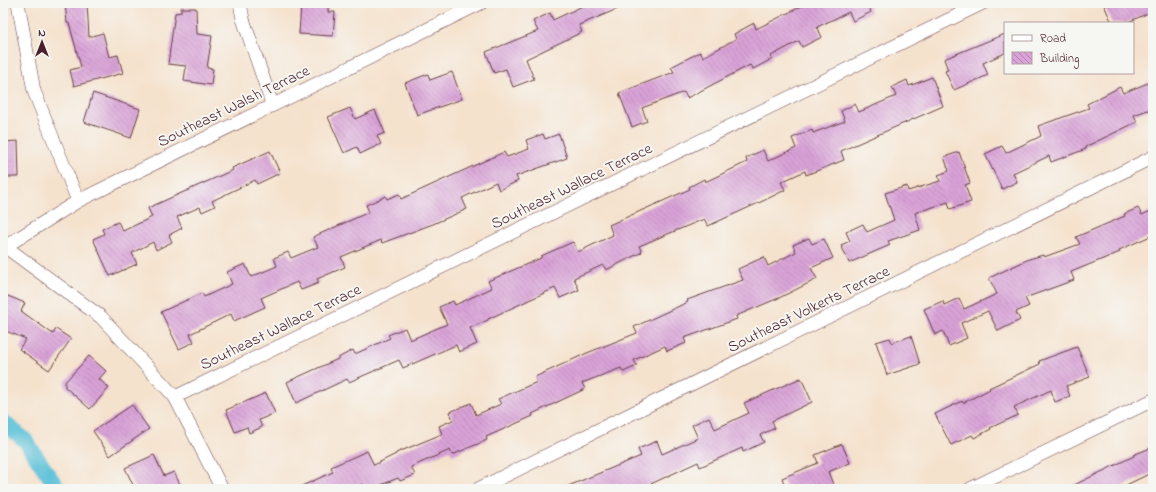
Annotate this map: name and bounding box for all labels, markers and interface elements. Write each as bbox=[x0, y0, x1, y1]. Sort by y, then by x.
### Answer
north arrow bbox=[22, 22, 62, 62]
legend bbox=[1004, 22, 1134, 74]
text: N bbox=[38, 25, 46, 41]
text: Road bbox=[1040, 30, 1066, 48]
text: Building bbox=[1039, 50, 1079, 69]
street label: Southeast Walsh Terrace bbox=[154, 59, 315, 154]
street label: Southeast Wallace Terrace bbox=[487, 137, 657, 236]
street label: Southeast Volkerts Terrace bbox=[724, 260, 895, 360]
street label: Southeast Wallace Terrace bbox=[196, 278, 366, 377]

